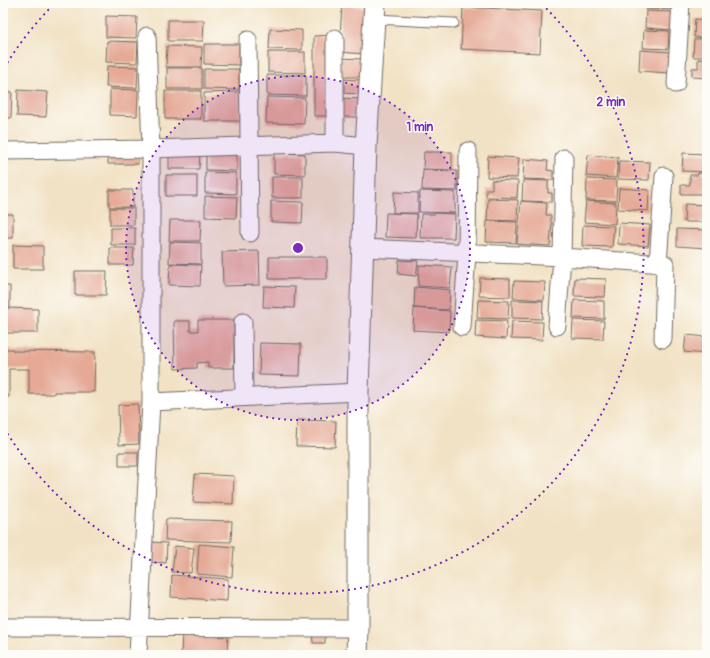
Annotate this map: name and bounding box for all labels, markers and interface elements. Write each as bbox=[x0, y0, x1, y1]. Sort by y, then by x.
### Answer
text: 2 min bbox=[597, 95, 626, 110]
text: 1 min bbox=[407, 120, 434, 135]
centre of rings bbox=[291, 241, 305, 255]

